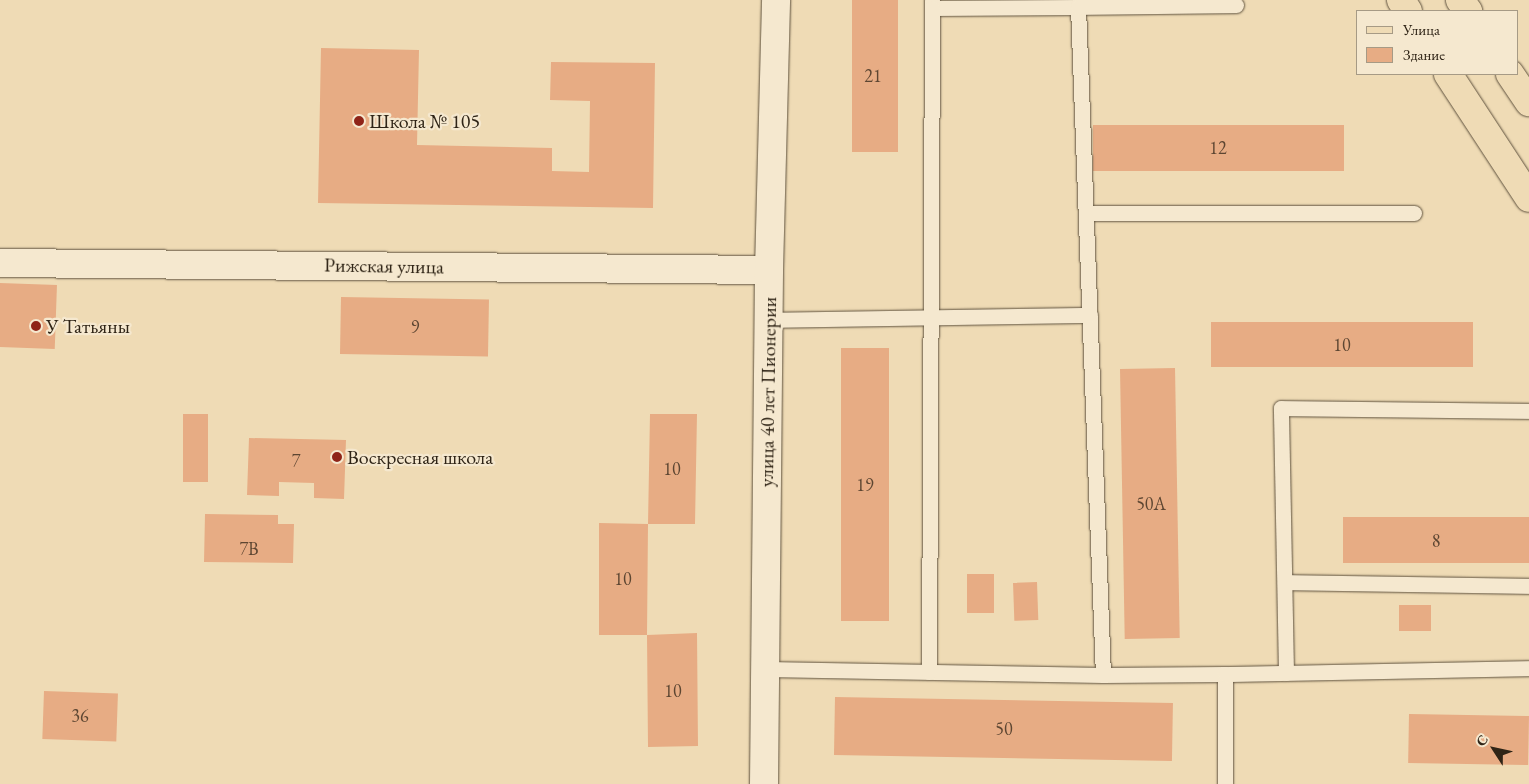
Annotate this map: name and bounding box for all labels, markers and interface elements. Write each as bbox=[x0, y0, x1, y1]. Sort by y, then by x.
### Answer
legend bbox=[1356, 10, 1519, 75]
text: Улица bbox=[1403, 20, 1440, 39]
text: Здание bbox=[1403, 45, 1445, 64]
house number: 21 bbox=[864, 65, 882, 87]
place label: Школа № 105 bbox=[369, 109, 480, 133]
marker: Школа № 105 bbox=[353, 115, 365, 127]
house number: 12 bbox=[1209, 137, 1227, 159]
street label: Рижская улица bbox=[324, 253, 444, 279]
street label: улица 40 лет Пионерии bbox=[754, 297, 782, 487]
place label: У Татьяны bbox=[46, 314, 130, 338]
house number: 9 bbox=[411, 316, 419, 338]
marker: У Татьяны bbox=[30, 320, 42, 332]
house number: 10 bbox=[1333, 334, 1351, 356]
place label: Воскресная школа bbox=[347, 445, 493, 469]
house number: 7 bbox=[292, 450, 300, 472]
marker: Воскресная школа bbox=[331, 451, 343, 463]
house number: 10 bbox=[663, 458, 681, 480]
house number: 19 bbox=[856, 474, 874, 496]
house number: 50А bbox=[1136, 493, 1166, 515]
house number: 8 bbox=[1432, 530, 1440, 552]
house number: 7В bbox=[239, 538, 259, 560]
house number: 10 bbox=[614, 568, 632, 590]
house number: 10 bbox=[664, 680, 682, 702]
house number: 36 bbox=[71, 705, 89, 727]
house number: 50 bbox=[995, 718, 1013, 740]
north arrow bbox=[1469, 724, 1519, 774]
text: С bbox=[1471, 731, 1492, 750]

